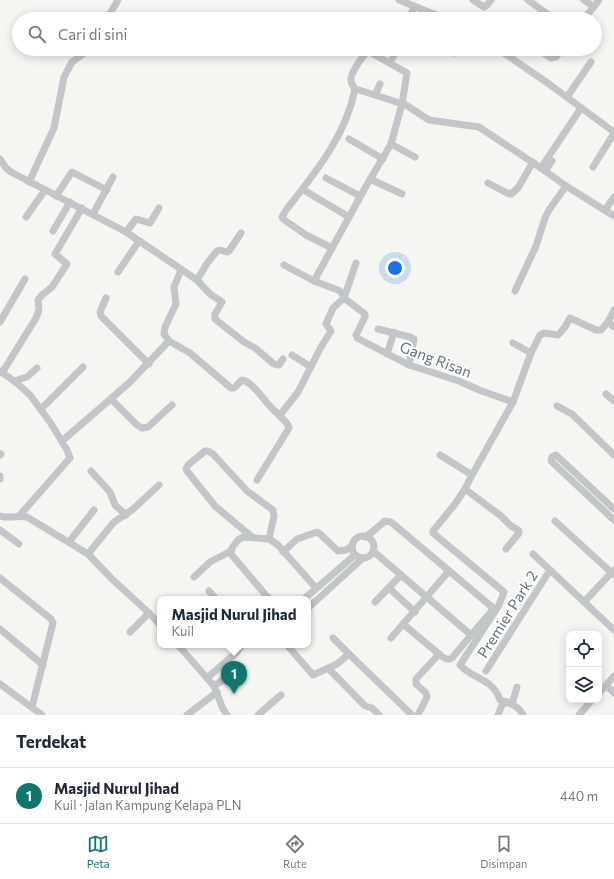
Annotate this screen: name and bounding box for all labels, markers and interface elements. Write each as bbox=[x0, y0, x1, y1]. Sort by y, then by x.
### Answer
search box bbox=[12, 12, 602, 56]
icon: search bbox=[26, 23, 48, 45]
text: Cari di sini bbox=[58, 25, 127, 43]
your location bbox=[385, 258, 405, 278]
street label: Gang Risan bbox=[397, 337, 475, 381]
street label: Premier Park 2 bbox=[473, 567, 541, 661]
popup bbox=[157, 596, 311, 648]
text: Masjid Nurul Jihad bbox=[171, 605, 297, 623]
text: Kuil bbox=[171, 623, 194, 639]
map controls bbox=[566, 631, 602, 703]
button: locate bbox=[566, 631, 602, 667]
pin: 1 bbox=[221, 661, 247, 694]
button: layers bbox=[566, 667, 602, 703]
text: Terdekat bbox=[16, 731, 86, 752]
text: Masjid Nurul Jihad bbox=[54, 779, 179, 797]
text: 1 bbox=[26, 788, 32, 804]
text: 440 m bbox=[560, 788, 598, 804]
text: Kuil · Jalan Kampung Kelapa PLN bbox=[54, 797, 242, 813]
tab: Peta bbox=[87, 833, 109, 870]
tab: Rute bbox=[283, 833, 307, 870]
tab: Disimpan bbox=[480, 833, 527, 870]

